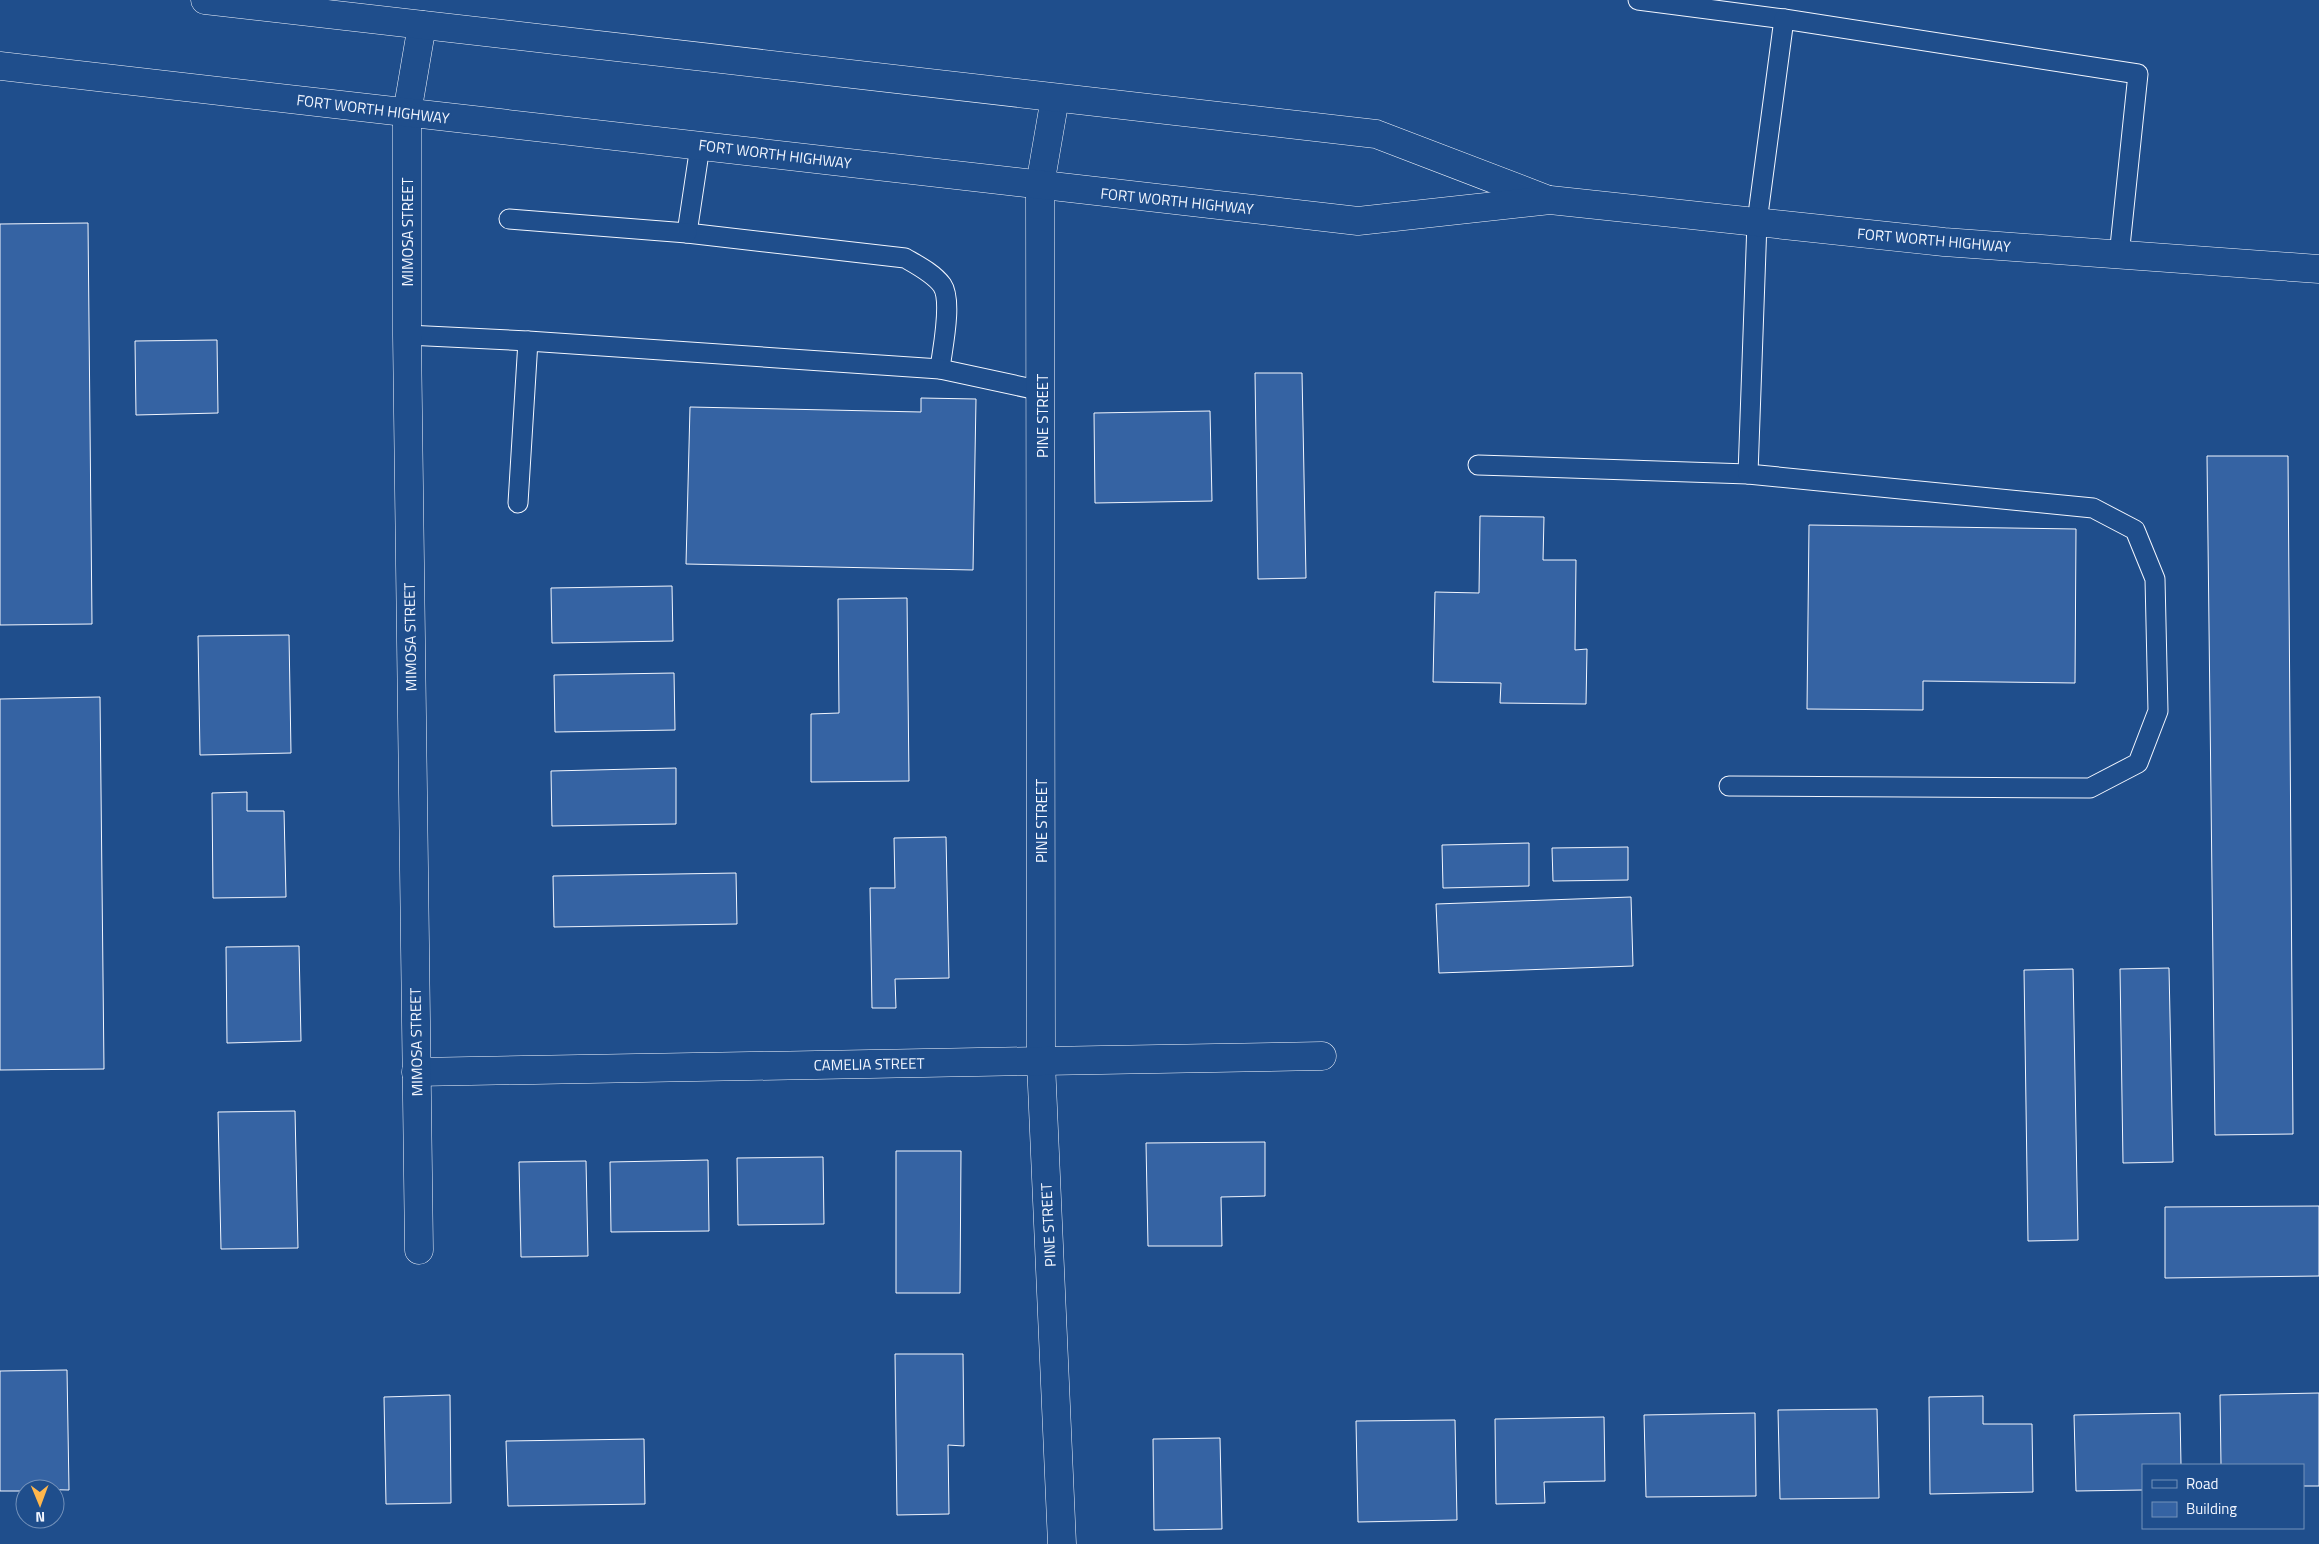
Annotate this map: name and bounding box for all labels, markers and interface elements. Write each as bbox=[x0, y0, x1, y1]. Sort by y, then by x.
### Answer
street label: FORT WORTH HIGHWAY bbox=[295, 88, 451, 130]
street label: FORT WORTH HIGHWAY bbox=[697, 133, 853, 175]
street label: MIMOSA STREET bbox=[396, 178, 419, 286]
street label: FORT WORTH HIGHWAY bbox=[1099, 182, 1255, 220]
street label: FORT WORTH HIGHWAY bbox=[1856, 222, 2012, 258]
street label: PINE STREET bbox=[1031, 374, 1054, 458]
street label: MIMOSA STREET bbox=[398, 582, 422, 692]
street label: PINE STREET bbox=[1030, 779, 1053, 863]
street label: MIMOSA STREET bbox=[404, 987, 428, 1097]
street label: CAMELIA STREET bbox=[813, 1052, 925, 1076]
street label: PINE STREET bbox=[1034, 1182, 1062, 1268]
legend bbox=[2142, 1464, 2304, 1529]
text: Road bbox=[2186, 1472, 2218, 1495]
north arrow bbox=[15, 1479, 65, 1529]
text: Building bbox=[2186, 1497, 2237, 1520]
text: N bbox=[35, 1507, 45, 1528]

